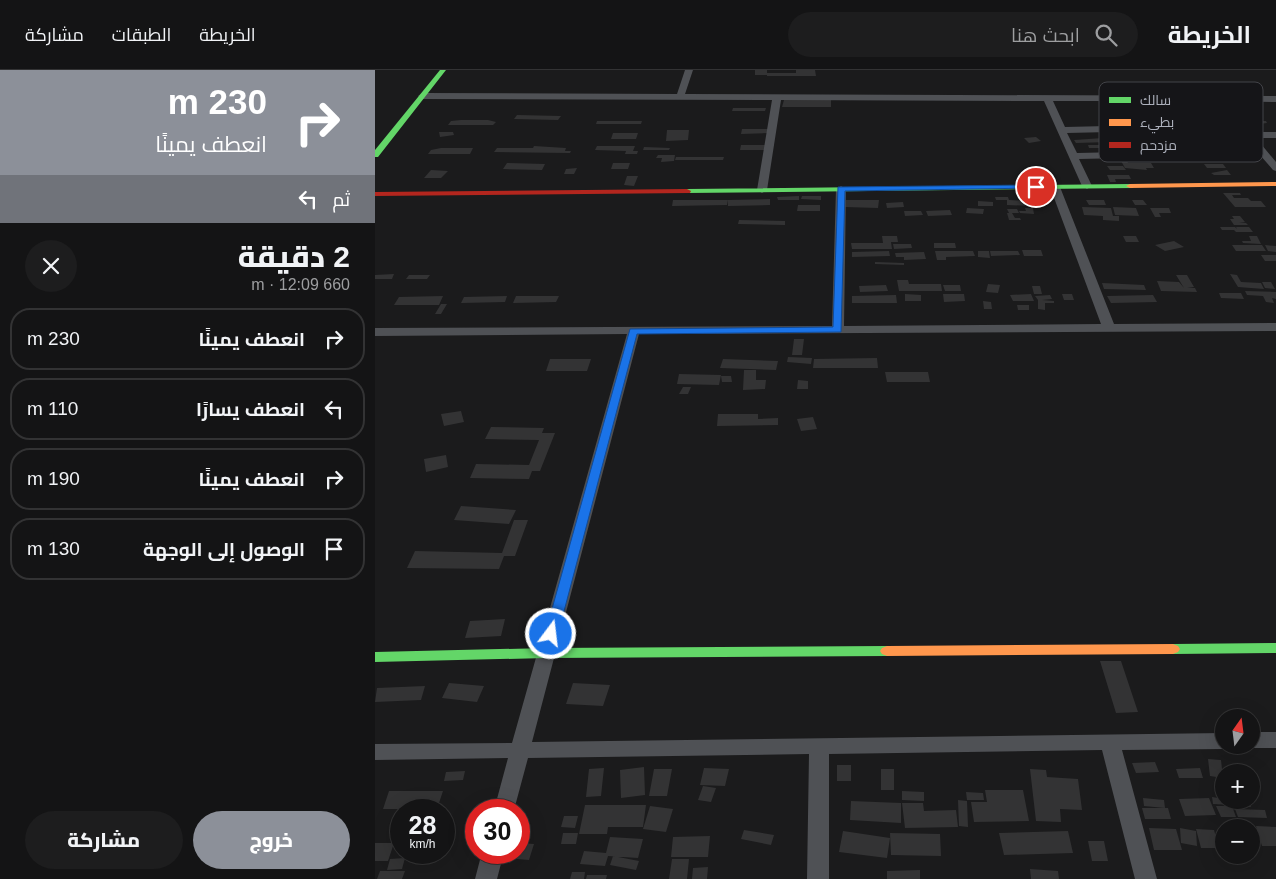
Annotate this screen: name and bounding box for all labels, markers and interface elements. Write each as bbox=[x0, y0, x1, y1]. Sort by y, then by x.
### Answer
search box bbox=[788, 12, 1138, 57]
icon: search bbox=[1092, 21, 1120, 49]
text: الخريطة bbox=[1168, 21, 1251, 48]
text: مشاركة bbox=[25, 25, 84, 45]
text: الطبقات bbox=[112, 25, 171, 45]
text: الخريطة bbox=[199, 25, 256, 45]
text: ابحث هنا bbox=[1011, 25, 1080, 46]
text: 230 m bbox=[168, 82, 267, 121]
legend bbox=[1099, 82, 1263, 162]
icon: right bbox=[285, 90, 350, 155]
text: سالك bbox=[1140, 92, 1171, 108]
text: بطيء bbox=[1140, 114, 1174, 134]
text: انعطف يمينًا bbox=[155, 132, 267, 157]
text: مزدحم bbox=[1140, 137, 1177, 155]
pin bbox=[1015, 166, 1057, 208]
icon: arrive bbox=[1022, 173, 1050, 201]
icon: left bbox=[294, 185, 322, 213]
text: ثم bbox=[332, 189, 350, 210]
button: close bbox=[25, 240, 77, 292]
text: 2 دقيقة bbox=[238, 240, 350, 273]
text: 660 m · 12:09 bbox=[251, 276, 350, 293]
icon: right bbox=[320, 325, 348, 353]
text: 230 m bbox=[27, 328, 80, 349]
text: انعطف يمينًا bbox=[198, 329, 305, 350]
icon: left bbox=[320, 395, 348, 423]
text: 110 m bbox=[27, 398, 78, 419]
text: انعطف يسارًا bbox=[196, 399, 305, 420]
icon: right bbox=[320, 465, 348, 493]
text: 190 m bbox=[27, 468, 80, 489]
text: انعطف يمينًا bbox=[198, 469, 305, 490]
icon: arrive bbox=[320, 535, 348, 563]
text: 130 m bbox=[27, 538, 80, 559]
text: الوصول إلى الوجهة bbox=[143, 539, 305, 560]
position arrow bbox=[524, 607, 576, 659]
north arrow bbox=[1215, 709, 1260, 754]
map controls bbox=[1215, 709, 1260, 864]
button: + bbox=[1215, 764, 1260, 809]
speed limit sign: 30 bbox=[465, 799, 530, 864]
button: مشاركة bbox=[25, 811, 183, 869]
button: خروج bbox=[193, 811, 350, 869]
text: 28 bbox=[409, 811, 436, 839]
button: − bbox=[1215, 819, 1260, 864]
text: km/h bbox=[409, 837, 436, 851]

